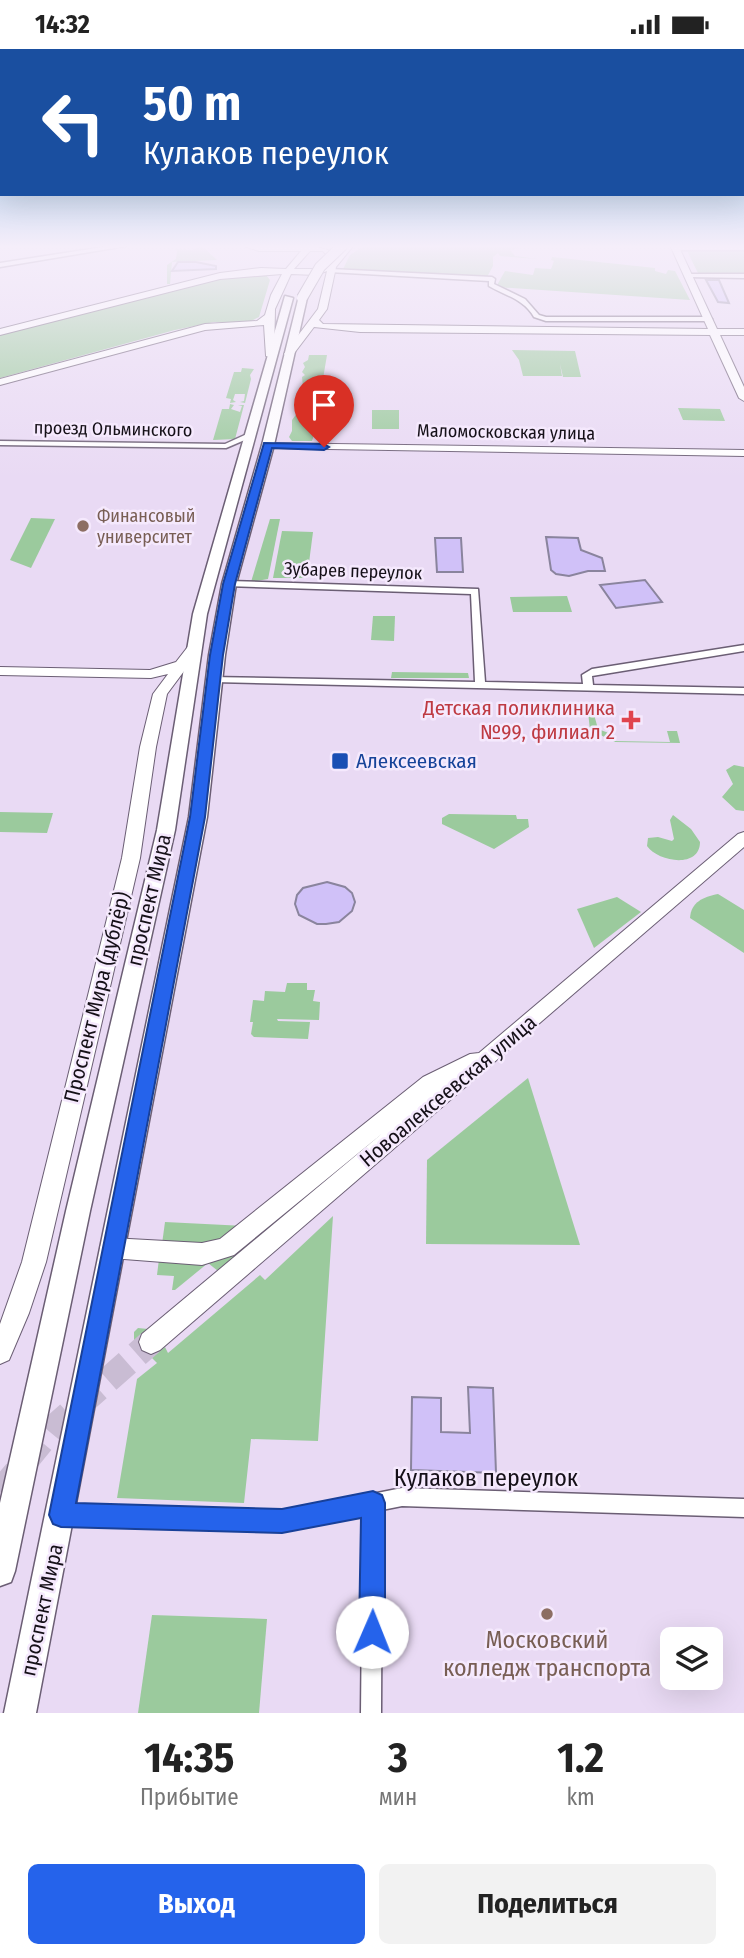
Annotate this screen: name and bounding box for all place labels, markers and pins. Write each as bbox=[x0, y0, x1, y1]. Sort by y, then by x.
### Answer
pin bbox=[294, 375, 354, 447]
place label: Финансовый университет bbox=[97, 505, 195, 548]
marker: Финансовый университет bbox=[75, 518, 91, 534]
place label: Детская поликлиника №99, филиал 2 bbox=[422, 695, 615, 745]
marker: Детская поликлиника №99, филиал 2 bbox=[621, 710, 641, 730]
place label: Алексеевская bbox=[356, 748, 477, 774]
marker: Алексеевская bbox=[330, 751, 350, 771]
marker: Московский колледж транспорта bbox=[539, 1606, 555, 1622]
place label: Московский колледж транспорта bbox=[443, 1626, 651, 1682]

